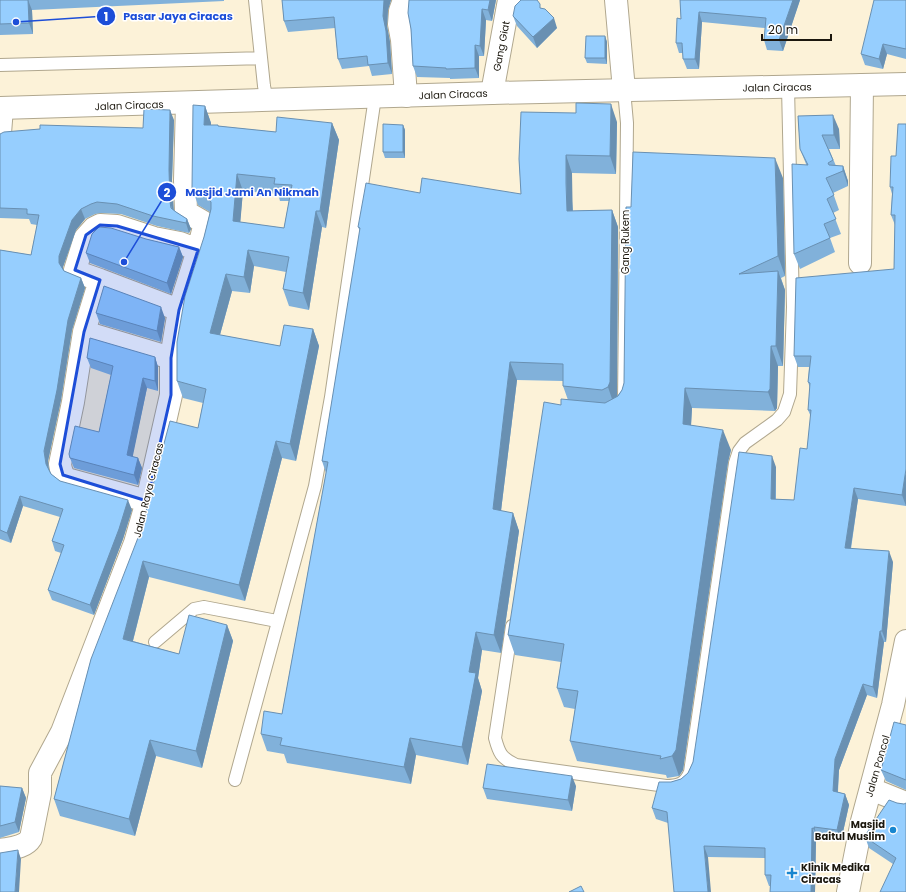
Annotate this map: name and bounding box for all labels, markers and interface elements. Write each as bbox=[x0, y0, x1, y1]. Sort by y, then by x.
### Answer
callout: Pasar Jaya Ciracas bbox=[96, 5, 241, 28]
text: 1 bbox=[104, 8, 108, 25]
text: Pasar Jaya Ciracas bbox=[123, 8, 233, 24]
scale bar bbox=[762, 16, 831, 42]
street label: Gang Giat bbox=[489, 19, 514, 73]
text: 20 m bbox=[768, 21, 798, 38]
street label: Jalan Ciracas bbox=[742, 79, 812, 96]
street label: Jalan Ciracas bbox=[418, 86, 488, 103]
street label: Jalan Ciracas bbox=[94, 97, 164, 114]
callout: Masjid Jami An Nikmah bbox=[157, 181, 326, 204]
text: 2 bbox=[164, 184, 171, 201]
text: Masjid Jami An Nikmah bbox=[185, 184, 319, 200]
street label: Gang Rukem bbox=[618, 210, 633, 274]
street label: Jalan Raya Ciracas bbox=[129, 441, 167, 539]
street label: Jalan Poncol bbox=[861, 733, 893, 799]
place label: Masjid Baitul Muslim bbox=[815, 817, 885, 844]
marker: Masjid Baitul Muslim bbox=[888, 825, 898, 835]
place label: Klinik Medika Ciracas bbox=[801, 860, 870, 887]
marker: Klinik Medika Ciracas bbox=[786, 867, 798, 879]

